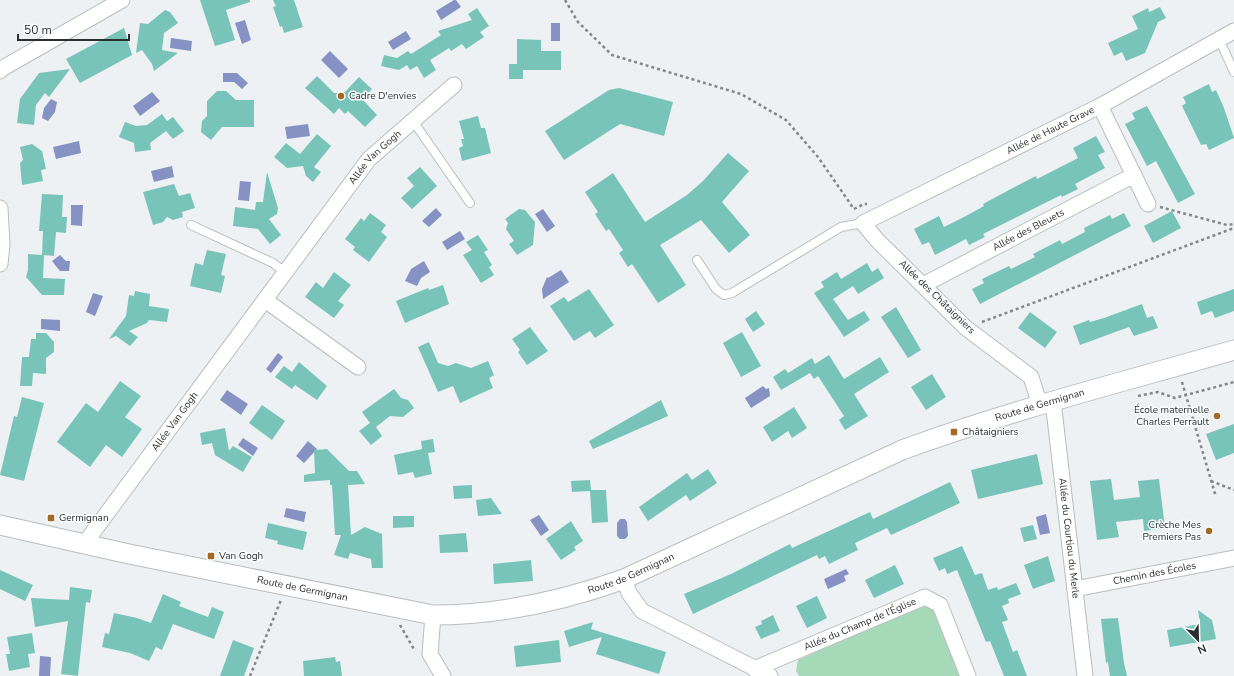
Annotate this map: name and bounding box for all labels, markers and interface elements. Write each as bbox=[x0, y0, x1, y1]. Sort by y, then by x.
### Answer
scale bar bbox=[18, 16, 129, 42]
text: 50 m bbox=[24, 22, 52, 38]
place label: Cadre D'envies bbox=[349, 89, 416, 103]
marker: Cadre D'envies bbox=[336, 91, 346, 101]
street label: Allée de Haute Grave bbox=[1004, 103, 1097, 158]
street label: Allée Van Gogh bbox=[346, 127, 404, 187]
street label: Allée des Bleuets bbox=[990, 205, 1067, 255]
street label: Allée des Châtaigniers bbox=[896, 257, 978, 337]
street label: Route de Germignan bbox=[993, 385, 1086, 425]
street label: Allée Van Gogh bbox=[148, 389, 201, 454]
place label: École maternelle Charles Perrault bbox=[1134, 403, 1209, 429]
marker: École maternelle Charles Perrault bbox=[1212, 411, 1222, 421]
place label: Châtaigniers bbox=[962, 425, 1019, 439]
marker: Châtaigniers bbox=[949, 427, 959, 437]
street label: Allée du Courtiou du Merle bbox=[1055, 477, 1083, 599]
place label: Germignan bbox=[59, 511, 109, 525]
marker: Germignan bbox=[46, 513, 56, 523]
place label: Crèche Mes Premiers Pas bbox=[1143, 518, 1201, 544]
marker: Crèche Mes Premiers Pas bbox=[1204, 526, 1214, 536]
place label: Van Gogh bbox=[218, 549, 263, 563]
street label: Route de Germignan bbox=[586, 550, 677, 598]
marker: Van Gogh bbox=[206, 551, 216, 561]
street label: Chemin des Écoles bbox=[1112, 559, 1197, 588]
street label: Route de Germignan bbox=[256, 573, 349, 605]
street label: Allée du Champ de l'Église bbox=[802, 594, 918, 654]
north arrow bbox=[1178, 620, 1218, 660]
text: N bbox=[1195, 640, 1208, 657]

